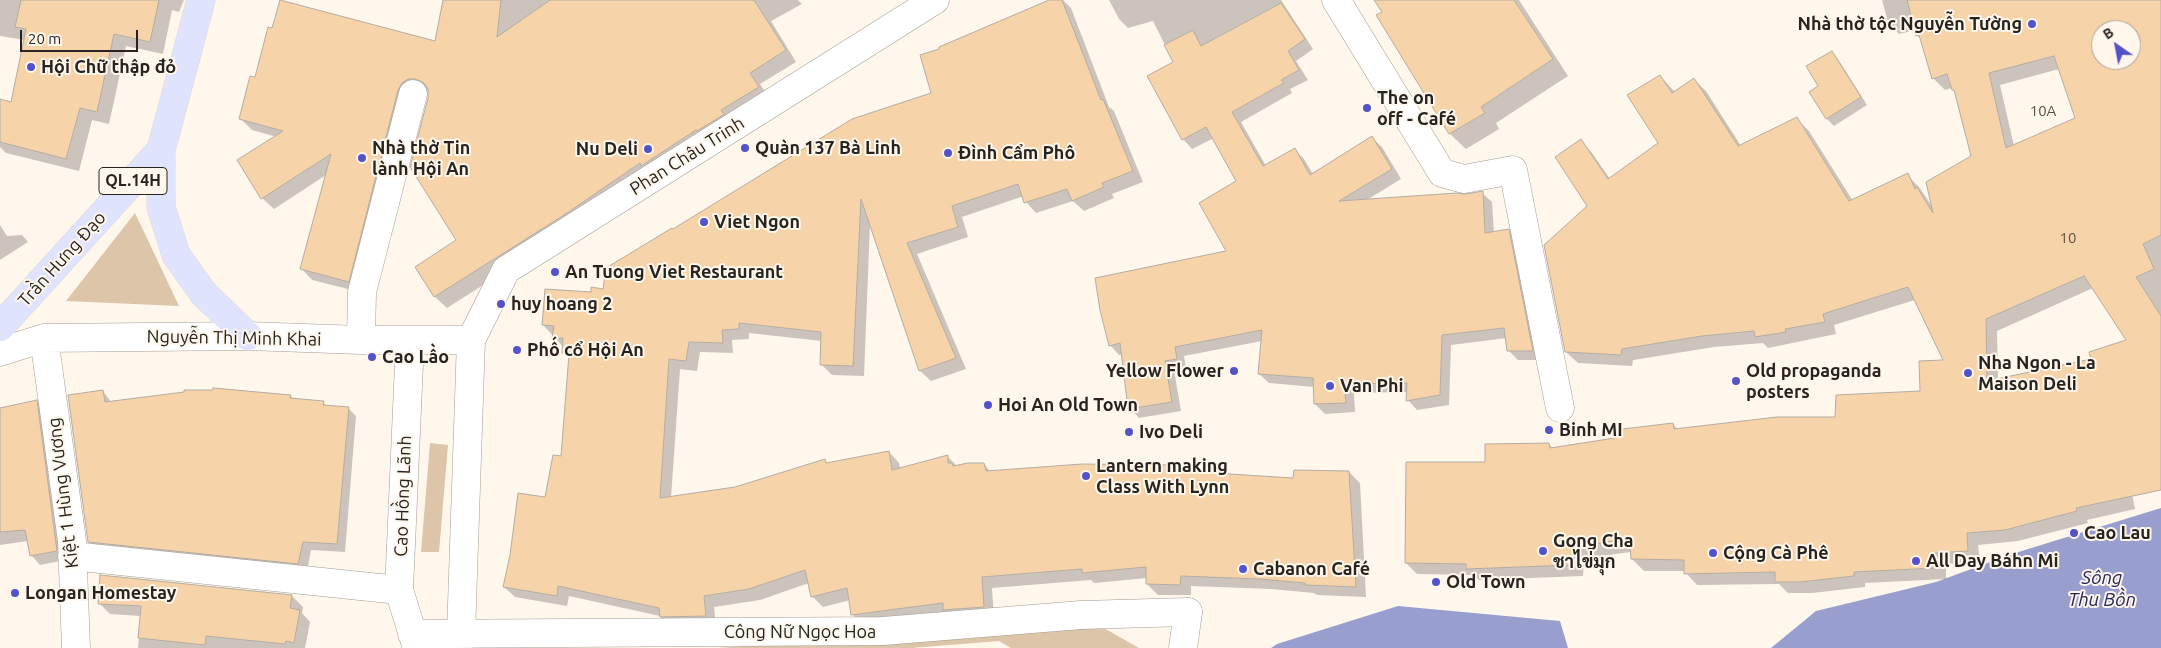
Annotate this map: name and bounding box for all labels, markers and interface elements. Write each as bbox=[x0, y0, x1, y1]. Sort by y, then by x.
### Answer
place label: Nhà thờ tộc Nguyễn Tường bbox=[1797, 13, 2022, 35]
marker: Nhà thờ tộc Nguyễn Tường bbox=[2026, 18, 2038, 30]
scale bar bbox=[22, 20, 140, 52]
north arrow bbox=[2091, 20, 2141, 70]
text: B bbox=[2100, 24, 2117, 43]
text: 20 m bbox=[28, 30, 61, 47]
place label: Hội Chữ thập đỏ bbox=[41, 56, 176, 78]
marker: Hội Chữ thập đỏ bbox=[25, 61, 37, 73]
place label: The on off - Café bbox=[1377, 87, 1456, 130]
marker: The on off - Café bbox=[1361, 102, 1373, 114]
house number: 10A bbox=[2030, 102, 2056, 120]
street label: Phan Châu Trinh bbox=[626, 112, 748, 200]
place label: Nhà thờ Tin lành Hội An bbox=[372, 137, 470, 180]
place label: Quàn 137 Bà Linh bbox=[755, 137, 901, 159]
place label: Nu Deli bbox=[576, 138, 638, 160]
marker: Quàn 137 Bà Linh bbox=[739, 142, 751, 154]
place label: Đình Cẩm Phô bbox=[958, 142, 1075, 164]
marker: Nu Deli bbox=[642, 143, 654, 155]
marker: Đình Cẩm Phô bbox=[942, 147, 954, 159]
marker: Nhà thờ Tin lành Hội An bbox=[356, 152, 368, 164]
road number: QL.14H bbox=[99, 168, 167, 195]
street label: Trần Hưng Đạo bbox=[14, 207, 110, 311]
place label: Viet Ngon bbox=[714, 211, 800, 233]
marker: Viet Ngon bbox=[698, 216, 710, 228]
house number: 10 bbox=[2060, 229, 2076, 247]
place label: An Tuong Viet Restaurant bbox=[565, 261, 783, 283]
marker: An Tuong Viet Restaurant bbox=[549, 266, 561, 278]
place label: huy hoang 2 bbox=[511, 293, 612, 315]
marker: huy hoang 2 bbox=[495, 298, 507, 310]
street label: Nguyễn Thị Minh Khai bbox=[146, 326, 322, 350]
place label: Phố cổ Hội An bbox=[527, 339, 644, 361]
marker: Phố cổ Hội An bbox=[511, 344, 523, 356]
place label: Cao Lầo bbox=[382, 346, 449, 368]
marker: Cao Lầo bbox=[366, 351, 378, 363]
place label: Nha Ngon - La Maison Deli bbox=[1978, 352, 2096, 394]
place label: Yellow Flower bbox=[1106, 360, 1224, 382]
place label: Old propaganda posters bbox=[1746, 360, 1882, 402]
marker: Yellow Flower bbox=[1228, 365, 1240, 377]
marker: Nha Ngon - La Maison Deli bbox=[1962, 367, 1974, 379]
place label: Van Phi bbox=[1340, 375, 1403, 397]
marker: Old propaganda posters bbox=[1730, 375, 1742, 387]
marker: Van Phi bbox=[1324, 380, 1336, 392]
place label: Hoi An Old Town bbox=[998, 394, 1138, 416]
marker: Hoi An Old Town bbox=[982, 399, 994, 411]
street label: Kiệt 1 Hùng Vương bbox=[43, 416, 83, 570]
place label: Binh MI bbox=[1559, 419, 1623, 441]
place label: Ivo Deli bbox=[1139, 421, 1203, 443]
marker: Binh MI bbox=[1543, 424, 1555, 436]
marker: Ivo Deli bbox=[1123, 426, 1135, 438]
street label: Cao Hồng Lãnh bbox=[390, 435, 416, 557]
place label: Lantern making Class With Lynn bbox=[1096, 455, 1229, 498]
marker: Lantern making Class With Lynn bbox=[1080, 470, 1092, 482]
place label: Cao Lau bbox=[2084, 522, 2151, 544]
marker: Cao Lau bbox=[2068, 527, 2080, 539]
place label: Gong Cha ชาไข่มุก bbox=[1553, 530, 1633, 572]
place label: Cộng Cà Phê bbox=[1723, 542, 1829, 564]
marker: Gong Cha ชาไข่มุก bbox=[1537, 545, 1549, 557]
marker: Cộng Cà Phê bbox=[1707, 547, 1719, 559]
place label: All Day Báhn Mi bbox=[1926, 550, 2058, 572]
marker: All Day Báhn Mi bbox=[1910, 555, 1922, 567]
place label: Cabanon Café bbox=[1253, 558, 1370, 580]
marker: Cabanon Café bbox=[1237, 563, 1249, 575]
water label: Sông Thu Bồn bbox=[2068, 567, 2136, 611]
place label: Old Town bbox=[1446, 571, 1526, 593]
marker: Old Town bbox=[1430, 576, 1442, 588]
place label: Longan Homestay bbox=[25, 582, 176, 604]
marker: Longan Homestay bbox=[9, 587, 21, 599]
street label: Công Nữ Ngọc Hoa bbox=[724, 621, 876, 643]

